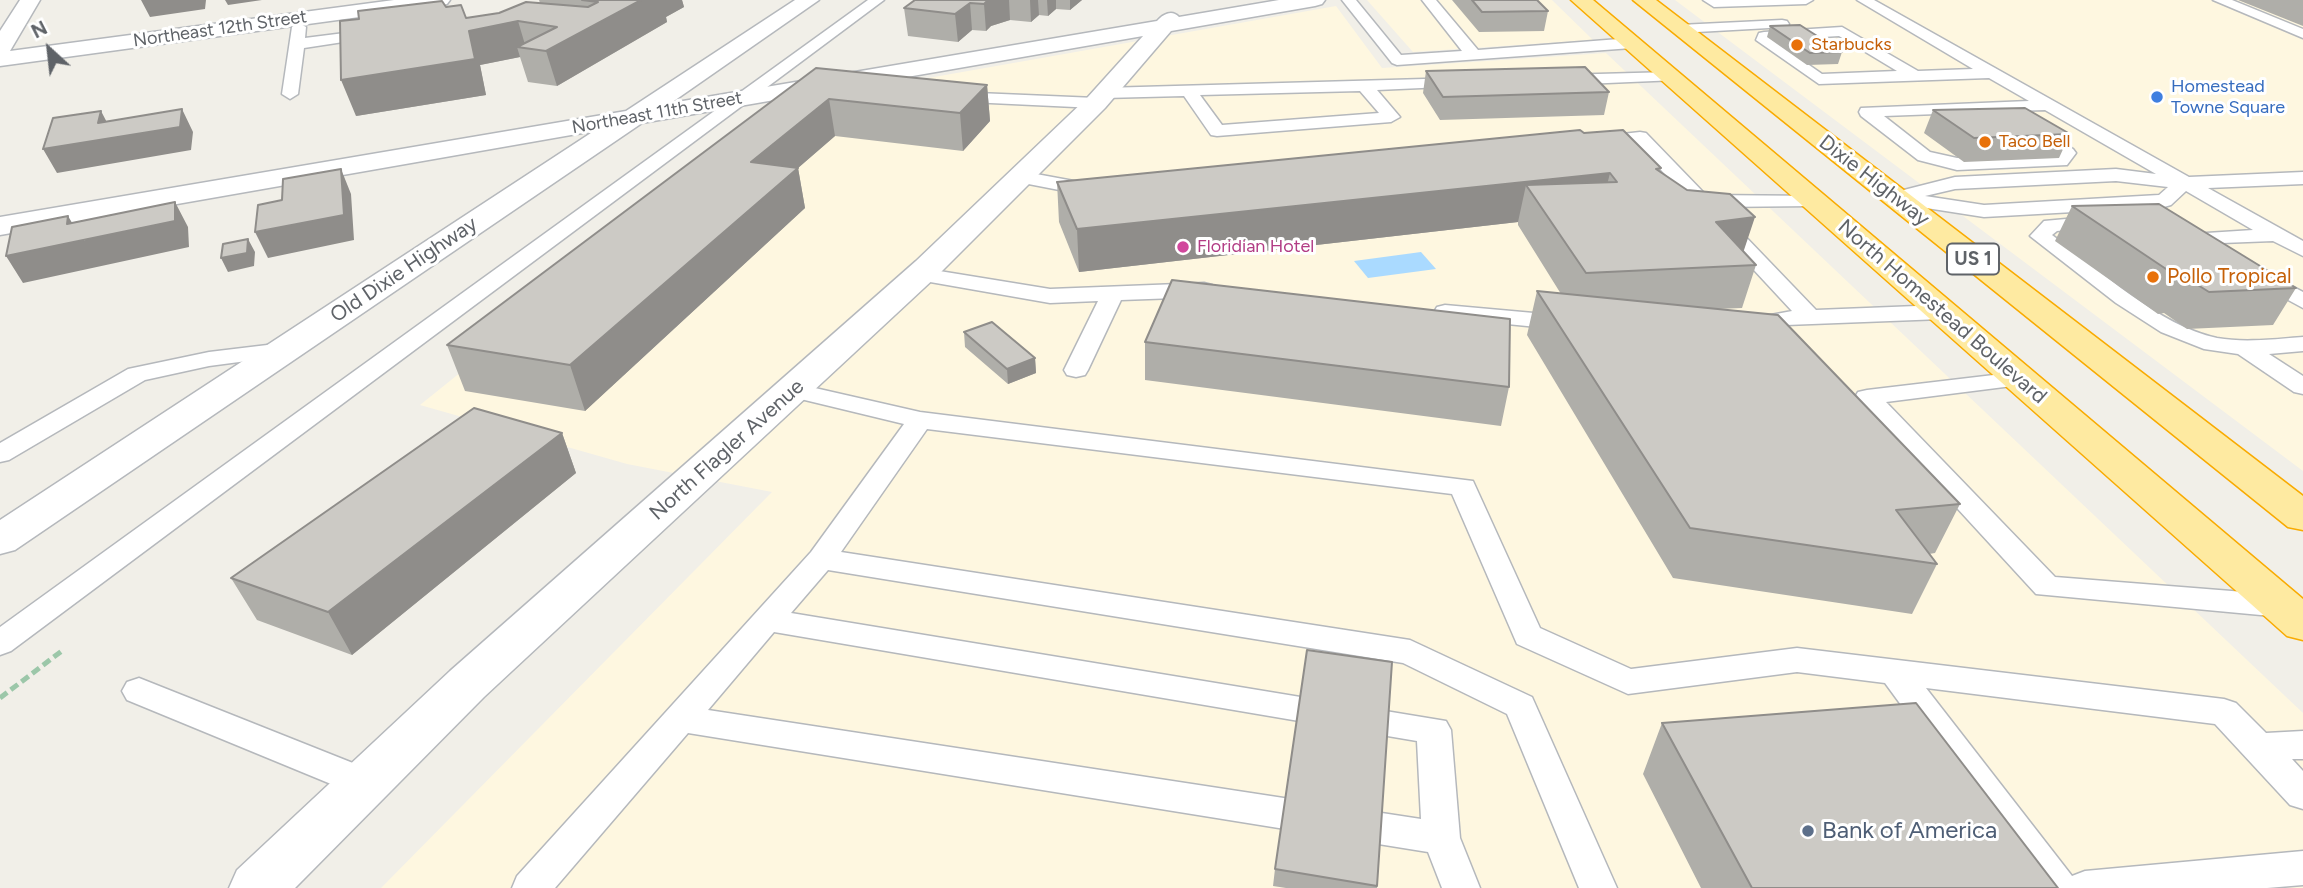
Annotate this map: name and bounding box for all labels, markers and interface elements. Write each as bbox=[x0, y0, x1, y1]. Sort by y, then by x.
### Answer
street label: Northeast 12th Street bbox=[132, 6, 308, 52]
north arrow bbox=[14, 14, 84, 84]
text: N bbox=[27, 16, 51, 43]
place label: Starbucks bbox=[1811, 34, 1892, 56]
marker: Starbucks bbox=[1789, 37, 1805, 53]
place label: Homestead Towne Square bbox=[2171, 76, 2285, 119]
street label: Northeast 11th Street bbox=[570, 87, 744, 139]
marker: Homestead Towne Square bbox=[2149, 89, 2165, 105]
street label: Dixie Highway bbox=[1814, 130, 1934, 232]
place label: Taco Bell bbox=[1999, 131, 2070, 153]
marker: Taco Bell bbox=[1977, 134, 1993, 150]
street label: Old Dixie Highway bbox=[326, 212, 482, 328]
street label: North Homestead Boulevard bbox=[1832, 214, 2052, 410]
place label: Floridian Hotel bbox=[1197, 236, 1314, 258]
marker: Floridian Hotel bbox=[1175, 239, 1191, 255]
road number: US 1 bbox=[1947, 244, 1999, 274]
place label: Pollo Tropical bbox=[2167, 264, 2292, 290]
marker: Pollo Tropical bbox=[2145, 269, 2161, 285]
street label: North Flagler Avenue bbox=[645, 374, 809, 526]
place label: Bank of America bbox=[1822, 817, 1997, 845]
marker: Bank of America bbox=[1800, 823, 1816, 839]

